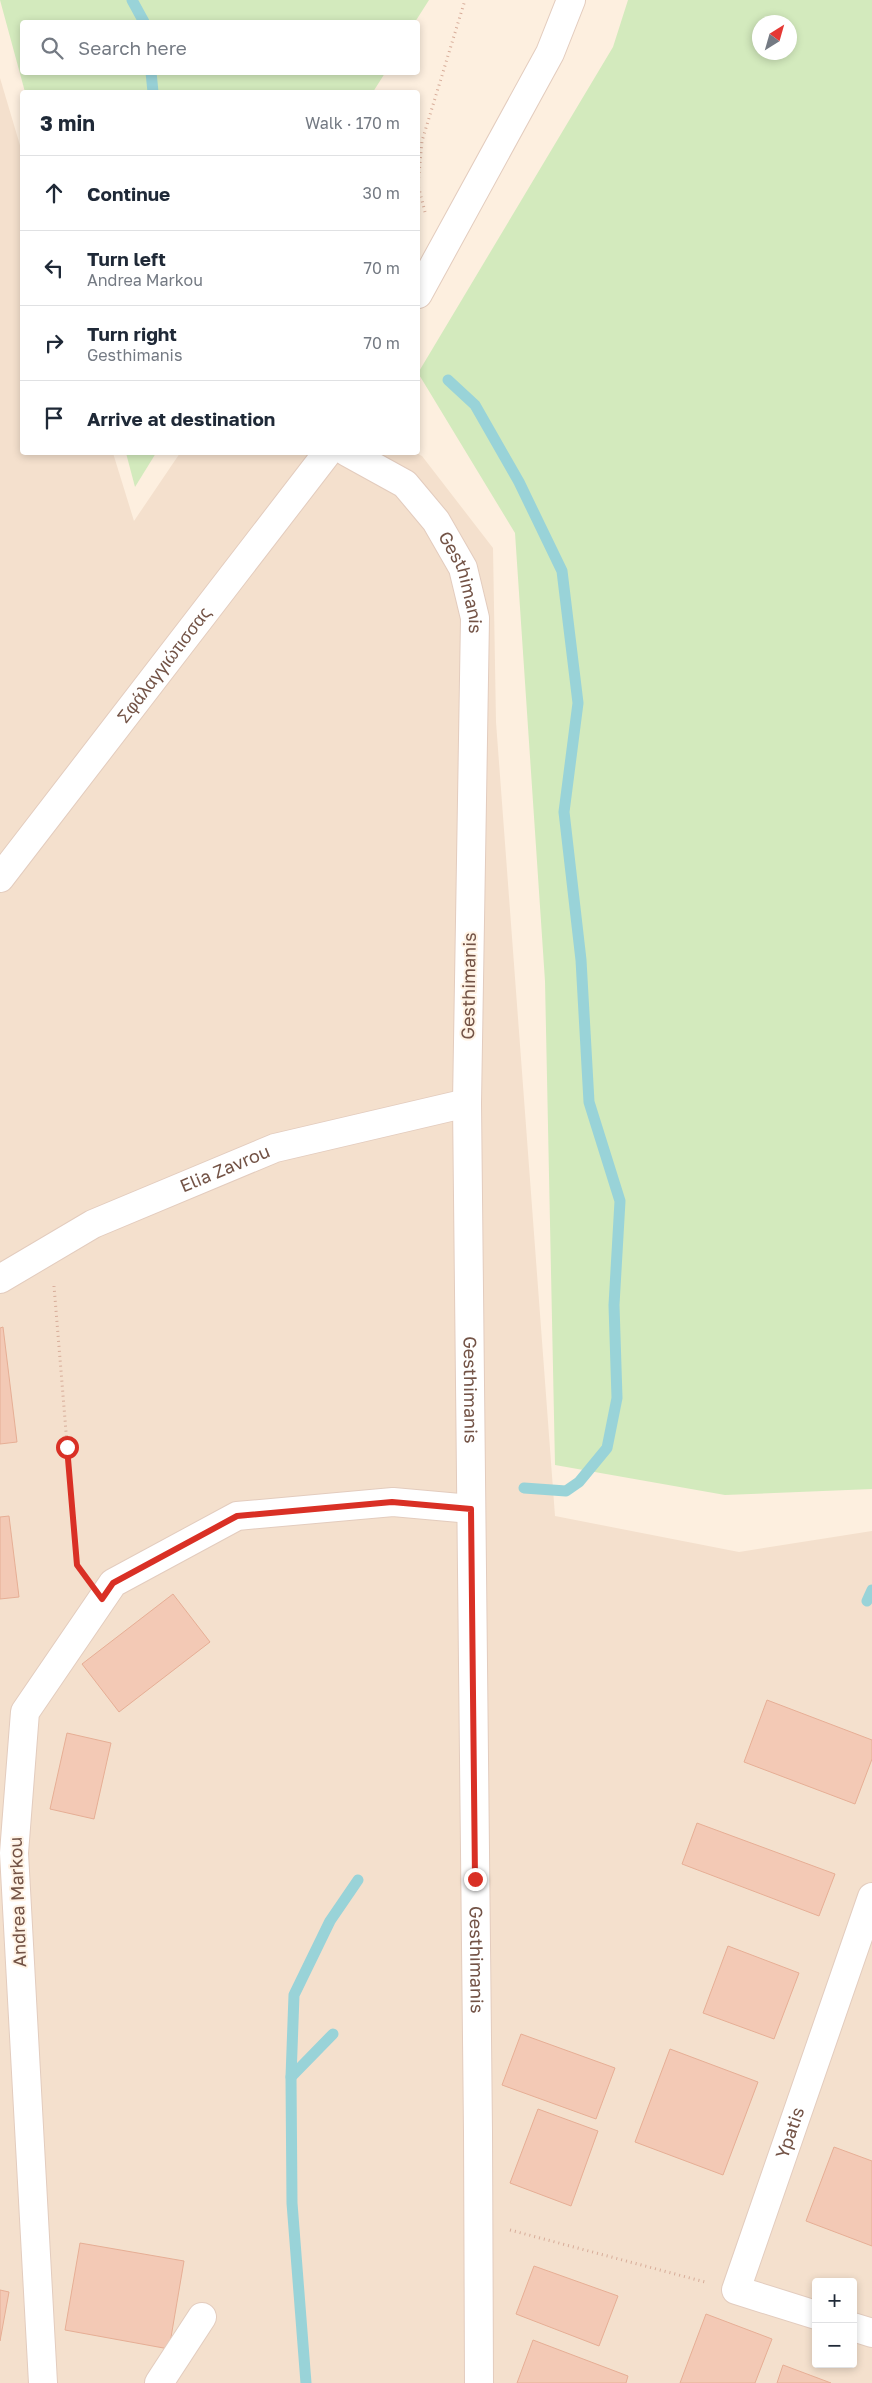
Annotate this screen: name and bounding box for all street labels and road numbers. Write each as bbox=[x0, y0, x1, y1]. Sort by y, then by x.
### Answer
street label: Gesthimanis bbox=[434, 527, 487, 634]
street label: Σφάλαγγιώτισσας bbox=[112, 602, 215, 727]
street label: Gesthimanis bbox=[456, 932, 480, 1040]
street label: Elia Zavrou bbox=[176, 1139, 273, 1197]
street label: Gesthimanis bbox=[459, 1336, 483, 1444]
street label: Andrea Markou bbox=[4, 1837, 30, 1968]
street label: Gesthimanis bbox=[466, 1906, 489, 2014]
street label: Ypatis bbox=[770, 2104, 808, 2161]

